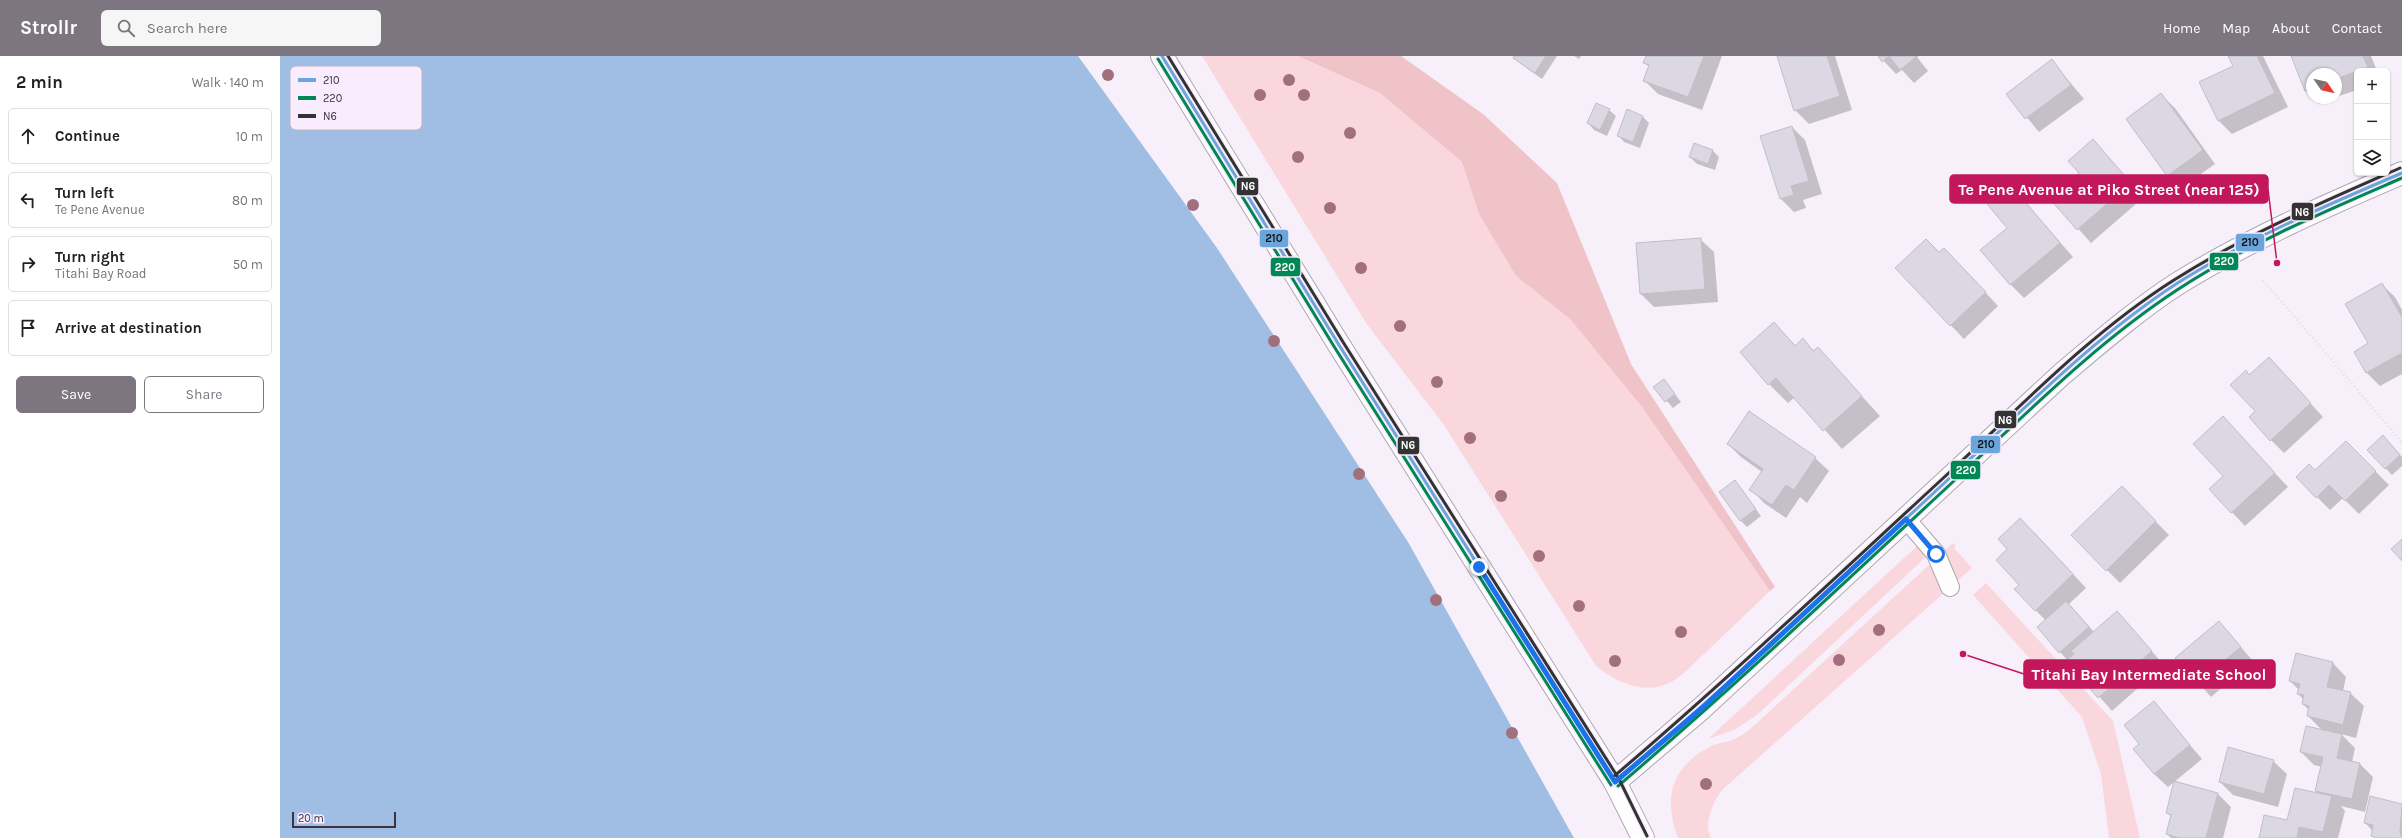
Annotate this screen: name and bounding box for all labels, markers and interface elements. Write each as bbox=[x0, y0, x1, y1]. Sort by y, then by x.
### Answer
search box bbox=[101, 10, 381, 46]
text: Strollr bbox=[20, 17, 77, 39]
icon: search bbox=[115, 17, 137, 39]
text: Search here bbox=[147, 19, 228, 37]
text: Home bbox=[2163, 20, 2200, 37]
text: Map bbox=[2222, 20, 2250, 37]
text: About bbox=[2272, 20, 2310, 37]
text: Contact bbox=[2332, 20, 2382, 37]
legend bbox=[290, 66, 422, 130]
north arrow bbox=[2306, 68, 2342, 104]
map controls bbox=[2354, 68, 2390, 176]
button: + bbox=[2354, 68, 2390, 104]
text: 2 min bbox=[16, 72, 63, 92]
text: 210 bbox=[323, 74, 340, 87]
text: Walk · 140 m bbox=[192, 75, 264, 90]
text: 220 bbox=[323, 92, 342, 105]
button: − bbox=[2354, 104, 2390, 140]
text: N6 bbox=[323, 110, 337, 123]
icon: ahead bbox=[17, 125, 39, 147]
text: Continue bbox=[55, 127, 120, 145]
text: 10 m bbox=[236, 129, 263, 144]
button: layers bbox=[2354, 140, 2390, 176]
callout: Te Pene Avenue at Piko Street (near 125) bbox=[1950, 175, 2268, 203]
line badge: N6 bbox=[1236, 177, 1259, 196]
text: N6 bbox=[1241, 180, 1256, 193]
text: Te Pene Avenue at Piko Street (near 125) bbox=[1958, 180, 2260, 199]
text: Turn left bbox=[55, 184, 114, 202]
icon: left bbox=[17, 189, 39, 211]
text: 80 m bbox=[232, 193, 263, 208]
text: Te Pene Avenue bbox=[55, 202, 145, 217]
line badge: N6 bbox=[2291, 202, 2314, 221]
text: N6 bbox=[2295, 206, 2310, 219]
line badge: 210 bbox=[1259, 229, 1289, 248]
text: 210 bbox=[1265, 232, 1283, 245]
line badge: 210 bbox=[2235, 233, 2265, 252]
text: 210 bbox=[2241, 236, 2259, 249]
text: Turn right bbox=[55, 248, 125, 266]
line badge: 220 bbox=[2209, 252, 2239, 271]
icon: right bbox=[17, 253, 39, 275]
text: 220 bbox=[2214, 255, 2234, 268]
text: 50 m bbox=[233, 257, 263, 272]
line badge: 220 bbox=[1270, 257, 1301, 277]
text: 220 bbox=[1275, 261, 1295, 274]
text: Titahi Bay Road bbox=[55, 266, 147, 281]
icon: arrive bbox=[17, 317, 39, 339]
text: Arrive at destination bbox=[55, 319, 202, 337]
button: Save bbox=[16, 376, 136, 413]
button: Share bbox=[144, 376, 264, 413]
line badge: N6 bbox=[1994, 410, 2017, 429]
text: N6 bbox=[1998, 414, 2013, 427]
line badge: 210 bbox=[1970, 435, 2001, 454]
line badge: N6 bbox=[1397, 436, 1420, 455]
text: 210 bbox=[1977, 438, 1995, 451]
text: N6 bbox=[1401, 439, 1416, 452]
line badge: 220 bbox=[1950, 460, 1981, 480]
text: 220 bbox=[1956, 464, 1976, 477]
route start bbox=[1927, 545, 1945, 563]
route end bbox=[1470, 558, 1488, 576]
callout: Titahi Bay Intermediate School bbox=[2024, 660, 2275, 688]
text: Titahi Bay Intermediate School bbox=[2032, 665, 2267, 684]
scale bar bbox=[292, 810, 396, 829]
text: 20 m bbox=[298, 812, 324, 825]

